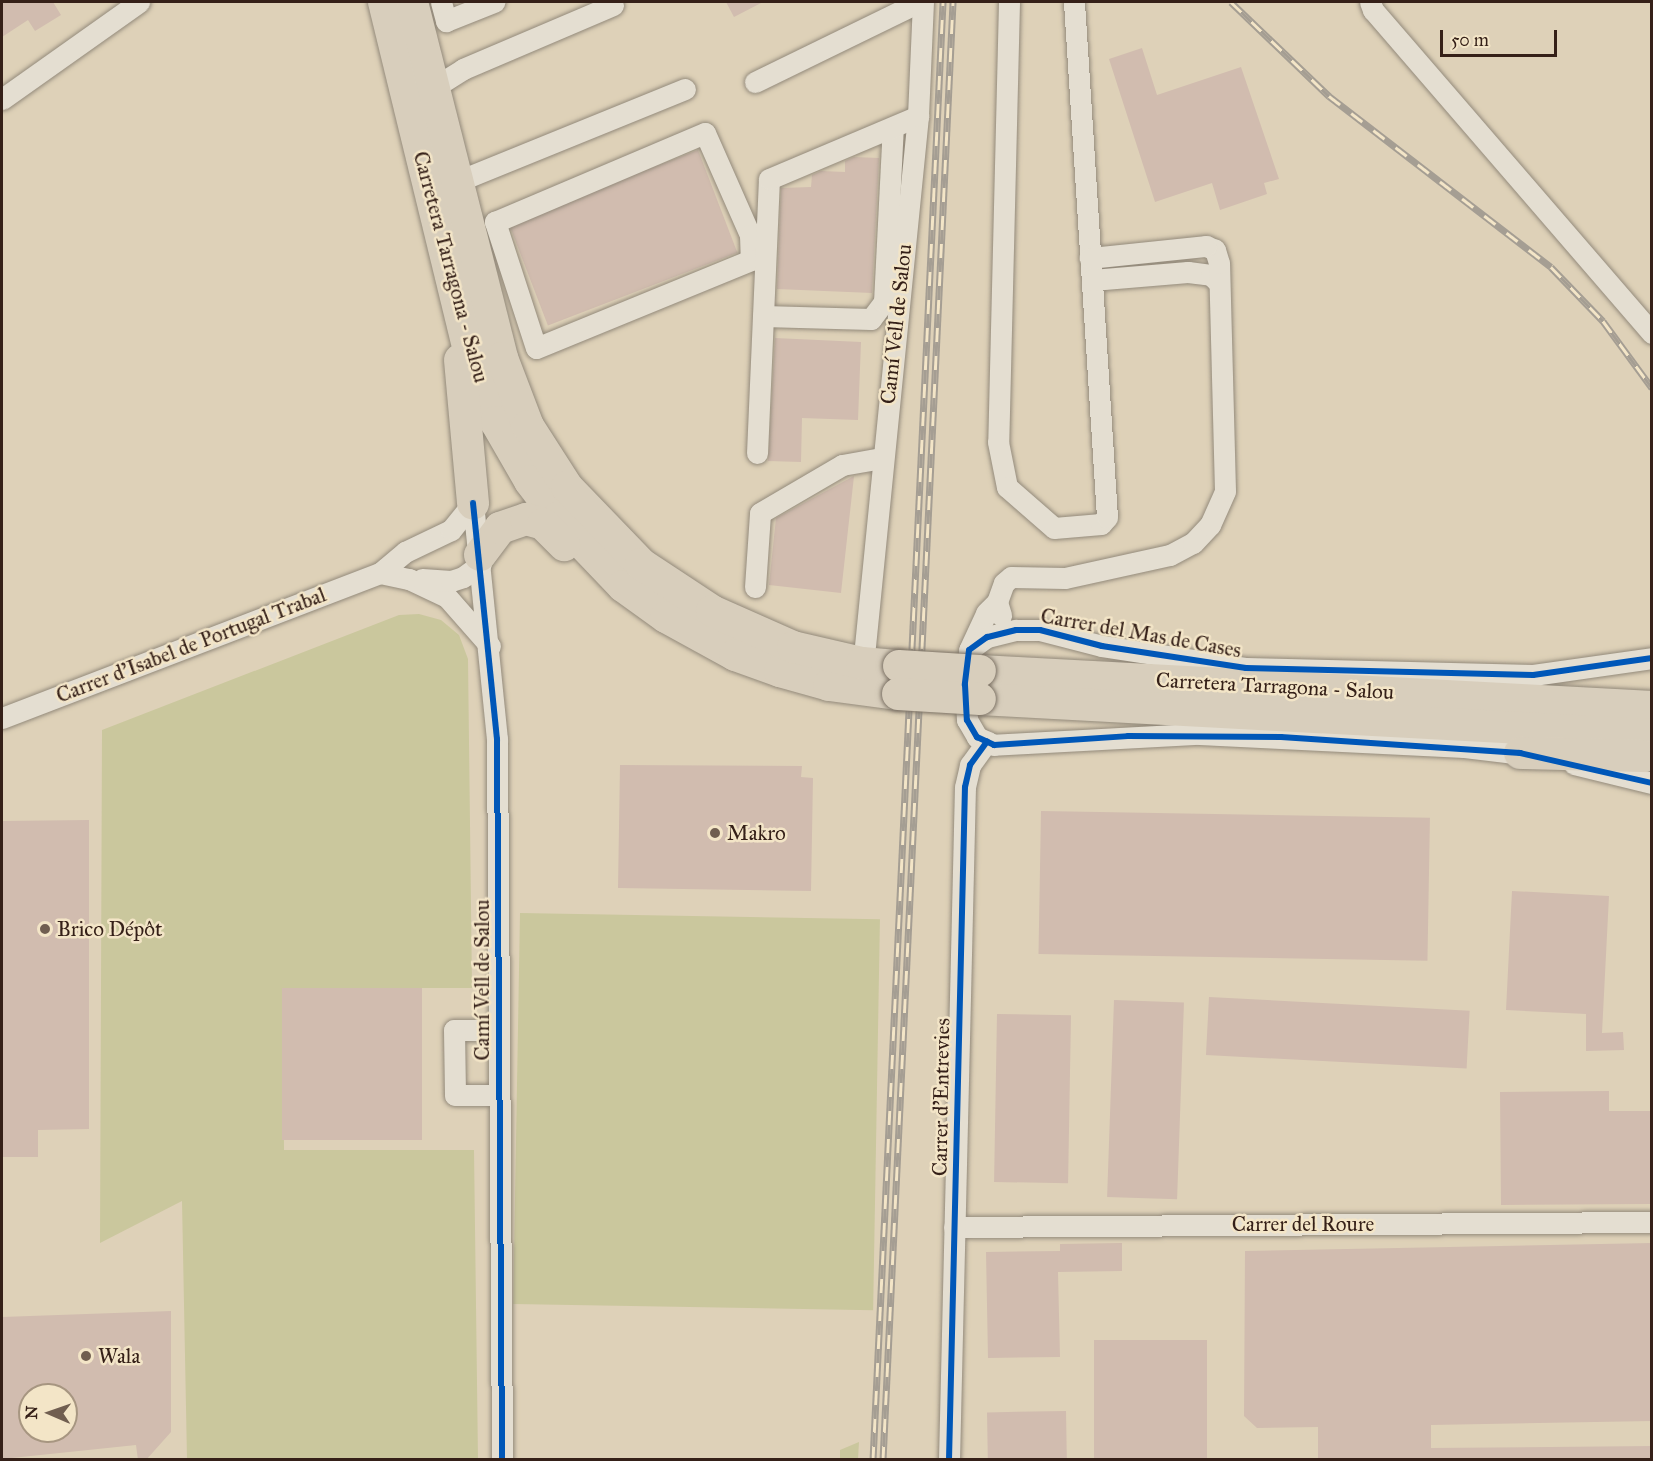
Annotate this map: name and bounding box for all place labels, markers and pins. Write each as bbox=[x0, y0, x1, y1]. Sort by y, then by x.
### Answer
place label: Makro bbox=[727, 820, 786, 846]
marker: Makro bbox=[708, 826, 722, 840]
place label: Brico Dépôt bbox=[57, 916, 163, 942]
marker: Brico Dépôt bbox=[38, 922, 52, 936]
place label: Wala bbox=[98, 1343, 140, 1369]
marker: Wala bbox=[79, 1349, 93, 1363]

